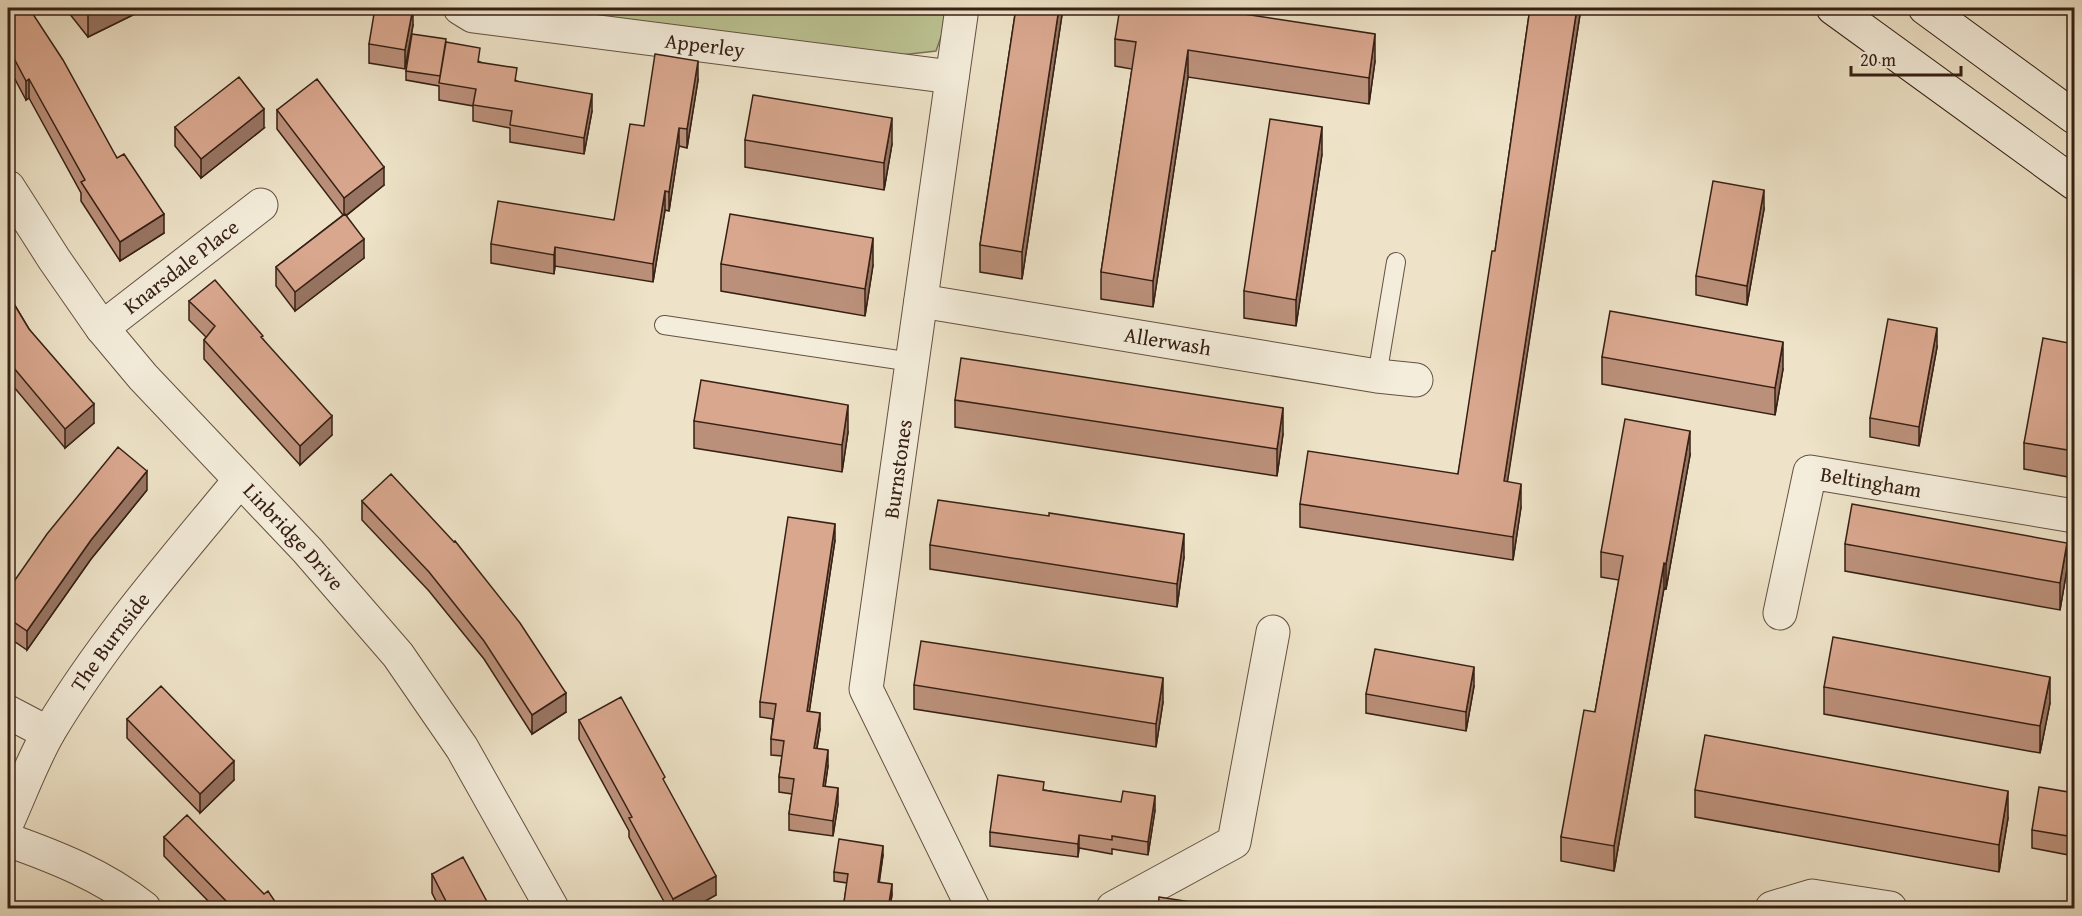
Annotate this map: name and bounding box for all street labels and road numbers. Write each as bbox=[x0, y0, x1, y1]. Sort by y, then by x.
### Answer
street label: Apperley bbox=[663, 25, 747, 66]
street label: Knarsdale Place bbox=[116, 212, 245, 321]
street label: Allerwash bbox=[1122, 319, 1214, 364]
street label: Burnstones bbox=[875, 417, 920, 521]
street label: Beltingham bbox=[1818, 458, 1924, 505]
street label: Linbridge Drive bbox=[236, 476, 352, 597]
street label: The Burnside bbox=[63, 585, 157, 698]

